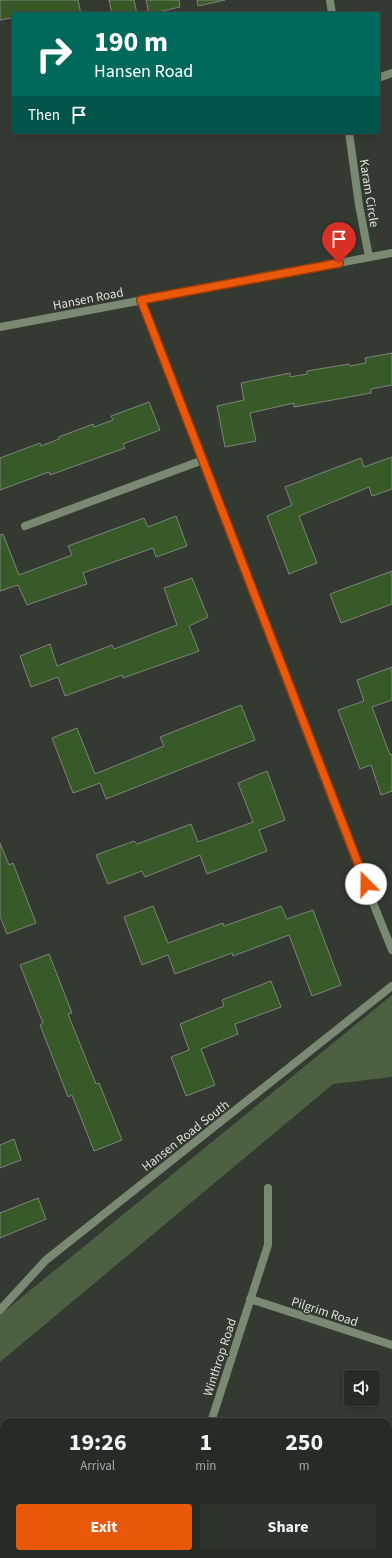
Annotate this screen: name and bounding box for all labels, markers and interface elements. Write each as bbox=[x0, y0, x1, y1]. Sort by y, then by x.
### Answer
text: 190 m bbox=[94, 22, 168, 62]
icon: right bbox=[28, 28, 80, 80]
text: Hansen Road bbox=[94, 59, 193, 84]
icon: arrive bbox=[68, 104, 90, 126]
text: Then bbox=[28, 105, 60, 126]
street label: Karam Circle bbox=[355, 158, 383, 229]
pin bbox=[322, 222, 356, 263]
icon: arrive bbox=[328, 228, 350, 250]
street label: Hansen Road bbox=[51, 283, 125, 315]
position arrow bbox=[345, 863, 387, 905]
street label: Hansen Road South bbox=[138, 1096, 233, 1176]
street label: Pilgrim Road bbox=[289, 1293, 360, 1331]
street label: Winthrop Road bbox=[199, 1316, 241, 1399]
map controls bbox=[344, 1370, 380, 1406]
button: sound bbox=[344, 1370, 380, 1406]
text: 19:26 bbox=[69, 1425, 127, 1460]
text: 1 bbox=[200, 1425, 212, 1460]
text: 250 bbox=[285, 1425, 323, 1460]
text: Arrival bbox=[80, 1457, 115, 1475]
text: min bbox=[195, 1457, 216, 1475]
text: m bbox=[299, 1457, 310, 1475]
button: Exit bbox=[16, 1504, 192, 1550]
button: Share bbox=[200, 1504, 376, 1550]

